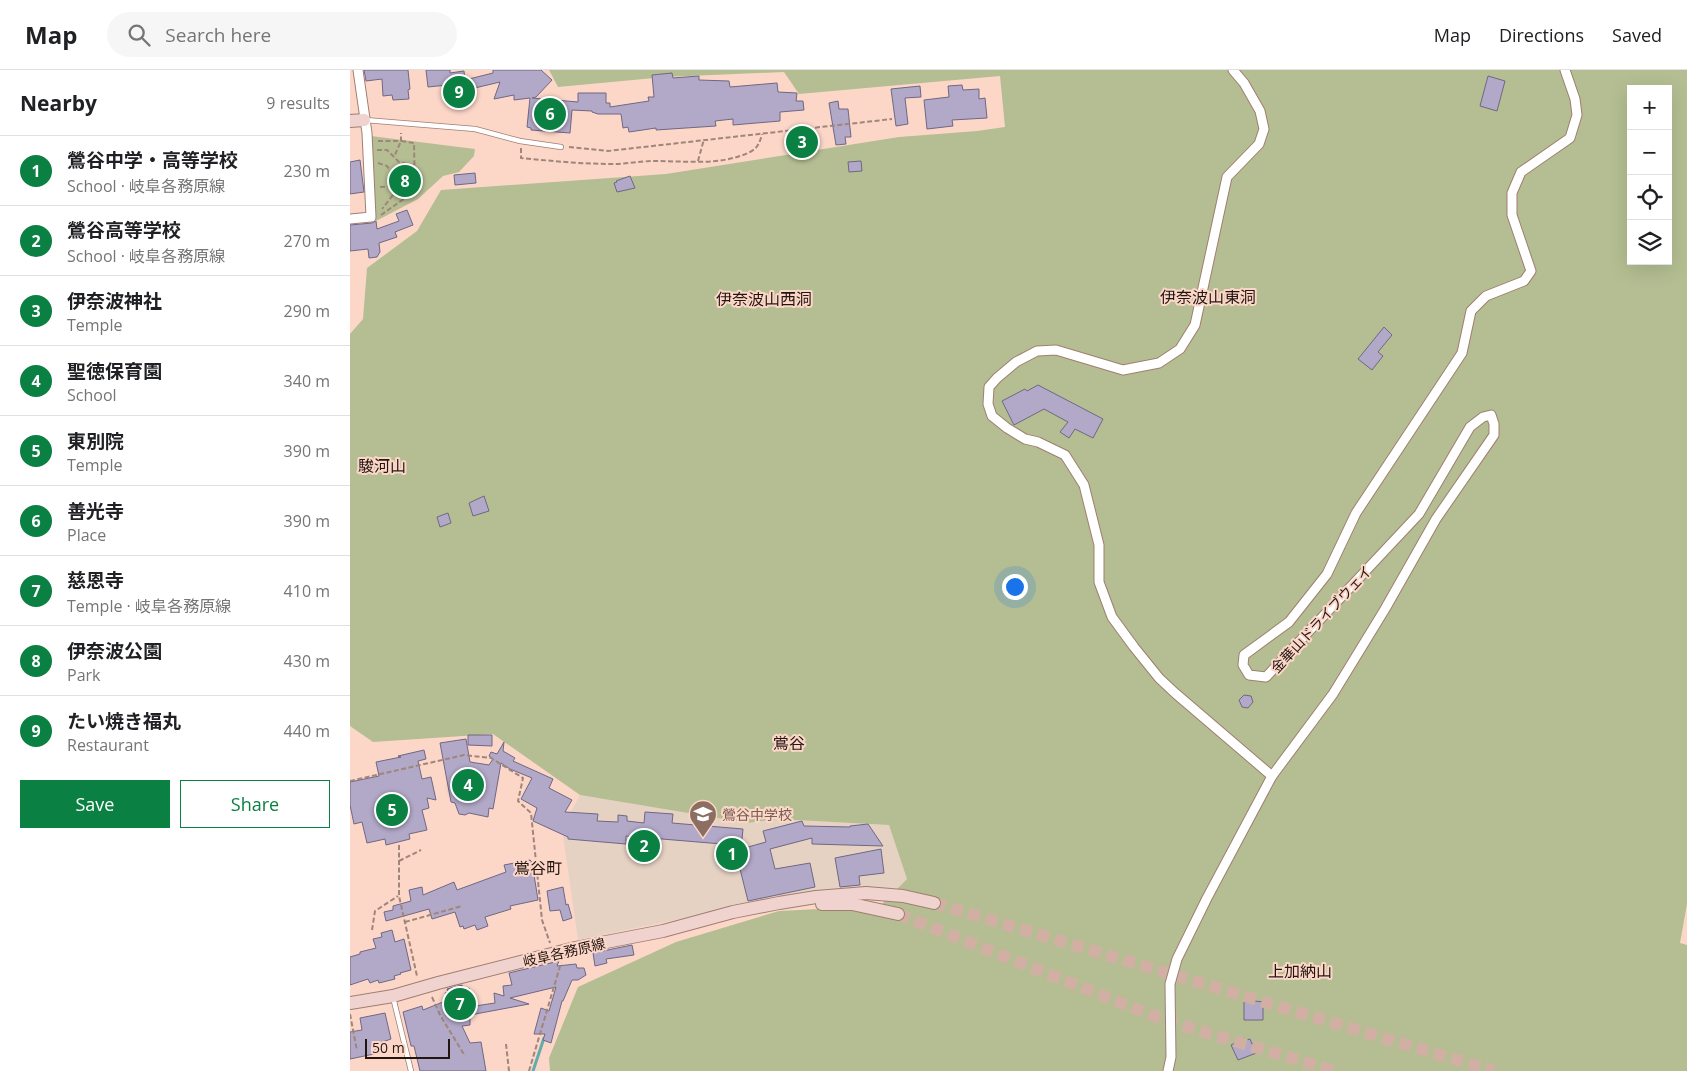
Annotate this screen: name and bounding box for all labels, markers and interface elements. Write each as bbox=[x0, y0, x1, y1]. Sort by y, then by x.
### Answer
search box bbox=[107, 12, 457, 57]
text: Map bbox=[25, 18, 77, 51]
icon: search bbox=[125, 21, 153, 49]
text: Search here bbox=[165, 22, 271, 48]
text: Map bbox=[1434, 23, 1471, 47]
text: Directions bbox=[1499, 23, 1584, 47]
text: Saved bbox=[1612, 23, 1662, 47]
pin: 9 bbox=[443, 73, 475, 111]
map controls bbox=[1627, 85, 1672, 265]
button: + bbox=[1627, 85, 1672, 130]
text: Nearby bbox=[20, 89, 97, 117]
text: 9 results bbox=[266, 92, 330, 114]
pin: 6 bbox=[534, 95, 566, 133]
pin: 3 bbox=[786, 123, 818, 161]
button: − bbox=[1627, 130, 1672, 175]
text: 鶯谷中学・高等学校 bbox=[67, 147, 238, 173]
text: 1 bbox=[31, 160, 41, 182]
text: 230 m bbox=[284, 160, 330, 182]
pin: 8 bbox=[389, 162, 421, 200]
text: School · 岐阜各務原線 bbox=[67, 175, 225, 197]
button: locate bbox=[1627, 175, 1672, 220]
text: 鶯谷高等学校 bbox=[67, 217, 181, 243]
button: layers bbox=[1627, 220, 1672, 265]
text: 2 bbox=[31, 230, 41, 252]
text: 270 m bbox=[284, 230, 330, 252]
text: School · 岐阜各務原線 bbox=[67, 245, 225, 267]
district label: 伊奈波山東洞 bbox=[1160, 286, 1256, 308]
text: 伊奈波神社 bbox=[67, 288, 162, 314]
district label: 伊奈波山西洞 bbox=[716, 288, 812, 310]
text: 3 bbox=[31, 300, 41, 322]
text: 290 m bbox=[284, 300, 330, 322]
text: Temple bbox=[67, 314, 122, 336]
text: 聖徳保育園 bbox=[67, 358, 162, 384]
text: 4 bbox=[31, 370, 41, 392]
text: 340 m bbox=[284, 370, 330, 392]
text: School bbox=[67, 384, 117, 406]
text: 東別院 bbox=[67, 428, 124, 454]
text: 5 bbox=[31, 440, 41, 462]
text: 390 m bbox=[284, 440, 330, 462]
text: Temple bbox=[67, 454, 122, 476]
district label: 駿河山 bbox=[358, 455, 406, 477]
text: 善光寺 bbox=[67, 498, 124, 524]
text: 6 bbox=[31, 510, 41, 532]
text: 390 m bbox=[284, 510, 330, 532]
text: Place bbox=[67, 524, 106, 546]
street label: 金華山ドライブウェイ bbox=[1266, 561, 1376, 677]
text: 慈恩寺 bbox=[67, 567, 124, 593]
your location bbox=[1002, 574, 1028, 600]
text: 7 bbox=[31, 580, 41, 602]
text: 410 m bbox=[284, 580, 330, 602]
text: Temple · 岐阜各務原線 bbox=[67, 595, 231, 617]
text: 伊奈波公園 bbox=[67, 638, 162, 664]
text: 8 bbox=[31, 650, 41, 672]
text: 430 m bbox=[284, 650, 330, 672]
text: Park bbox=[67, 664, 100, 686]
text: たい焼き福丸 bbox=[67, 708, 181, 734]
text: 9 bbox=[31, 720, 41, 742]
text: 440 m bbox=[284, 720, 330, 742]
district label: 鴬谷 bbox=[773, 732, 805, 754]
text: Restaurant bbox=[67, 734, 149, 756]
pin: 4 bbox=[452, 766, 484, 804]
button: Save bbox=[20, 780, 170, 828]
button: Share bbox=[180, 780, 330, 828]
pin: 5 bbox=[376, 791, 408, 829]
school or university icon: 鶯谷中学校 bbox=[688, 799, 718, 838]
place label: 鶯谷中学校 bbox=[722, 805, 792, 824]
pin: 2 bbox=[628, 827, 660, 865]
pin: 1 bbox=[716, 835, 748, 873]
district label: 鴬谷町 bbox=[514, 857, 562, 879]
street label: 岐阜各務原線 bbox=[521, 933, 607, 971]
district label: 上加納山 bbox=[1268, 960, 1332, 982]
pin: 7 bbox=[444, 985, 476, 1023]
scale bar bbox=[365, 1036, 450, 1059]
text: 50 m bbox=[372, 1038, 405, 1057]

